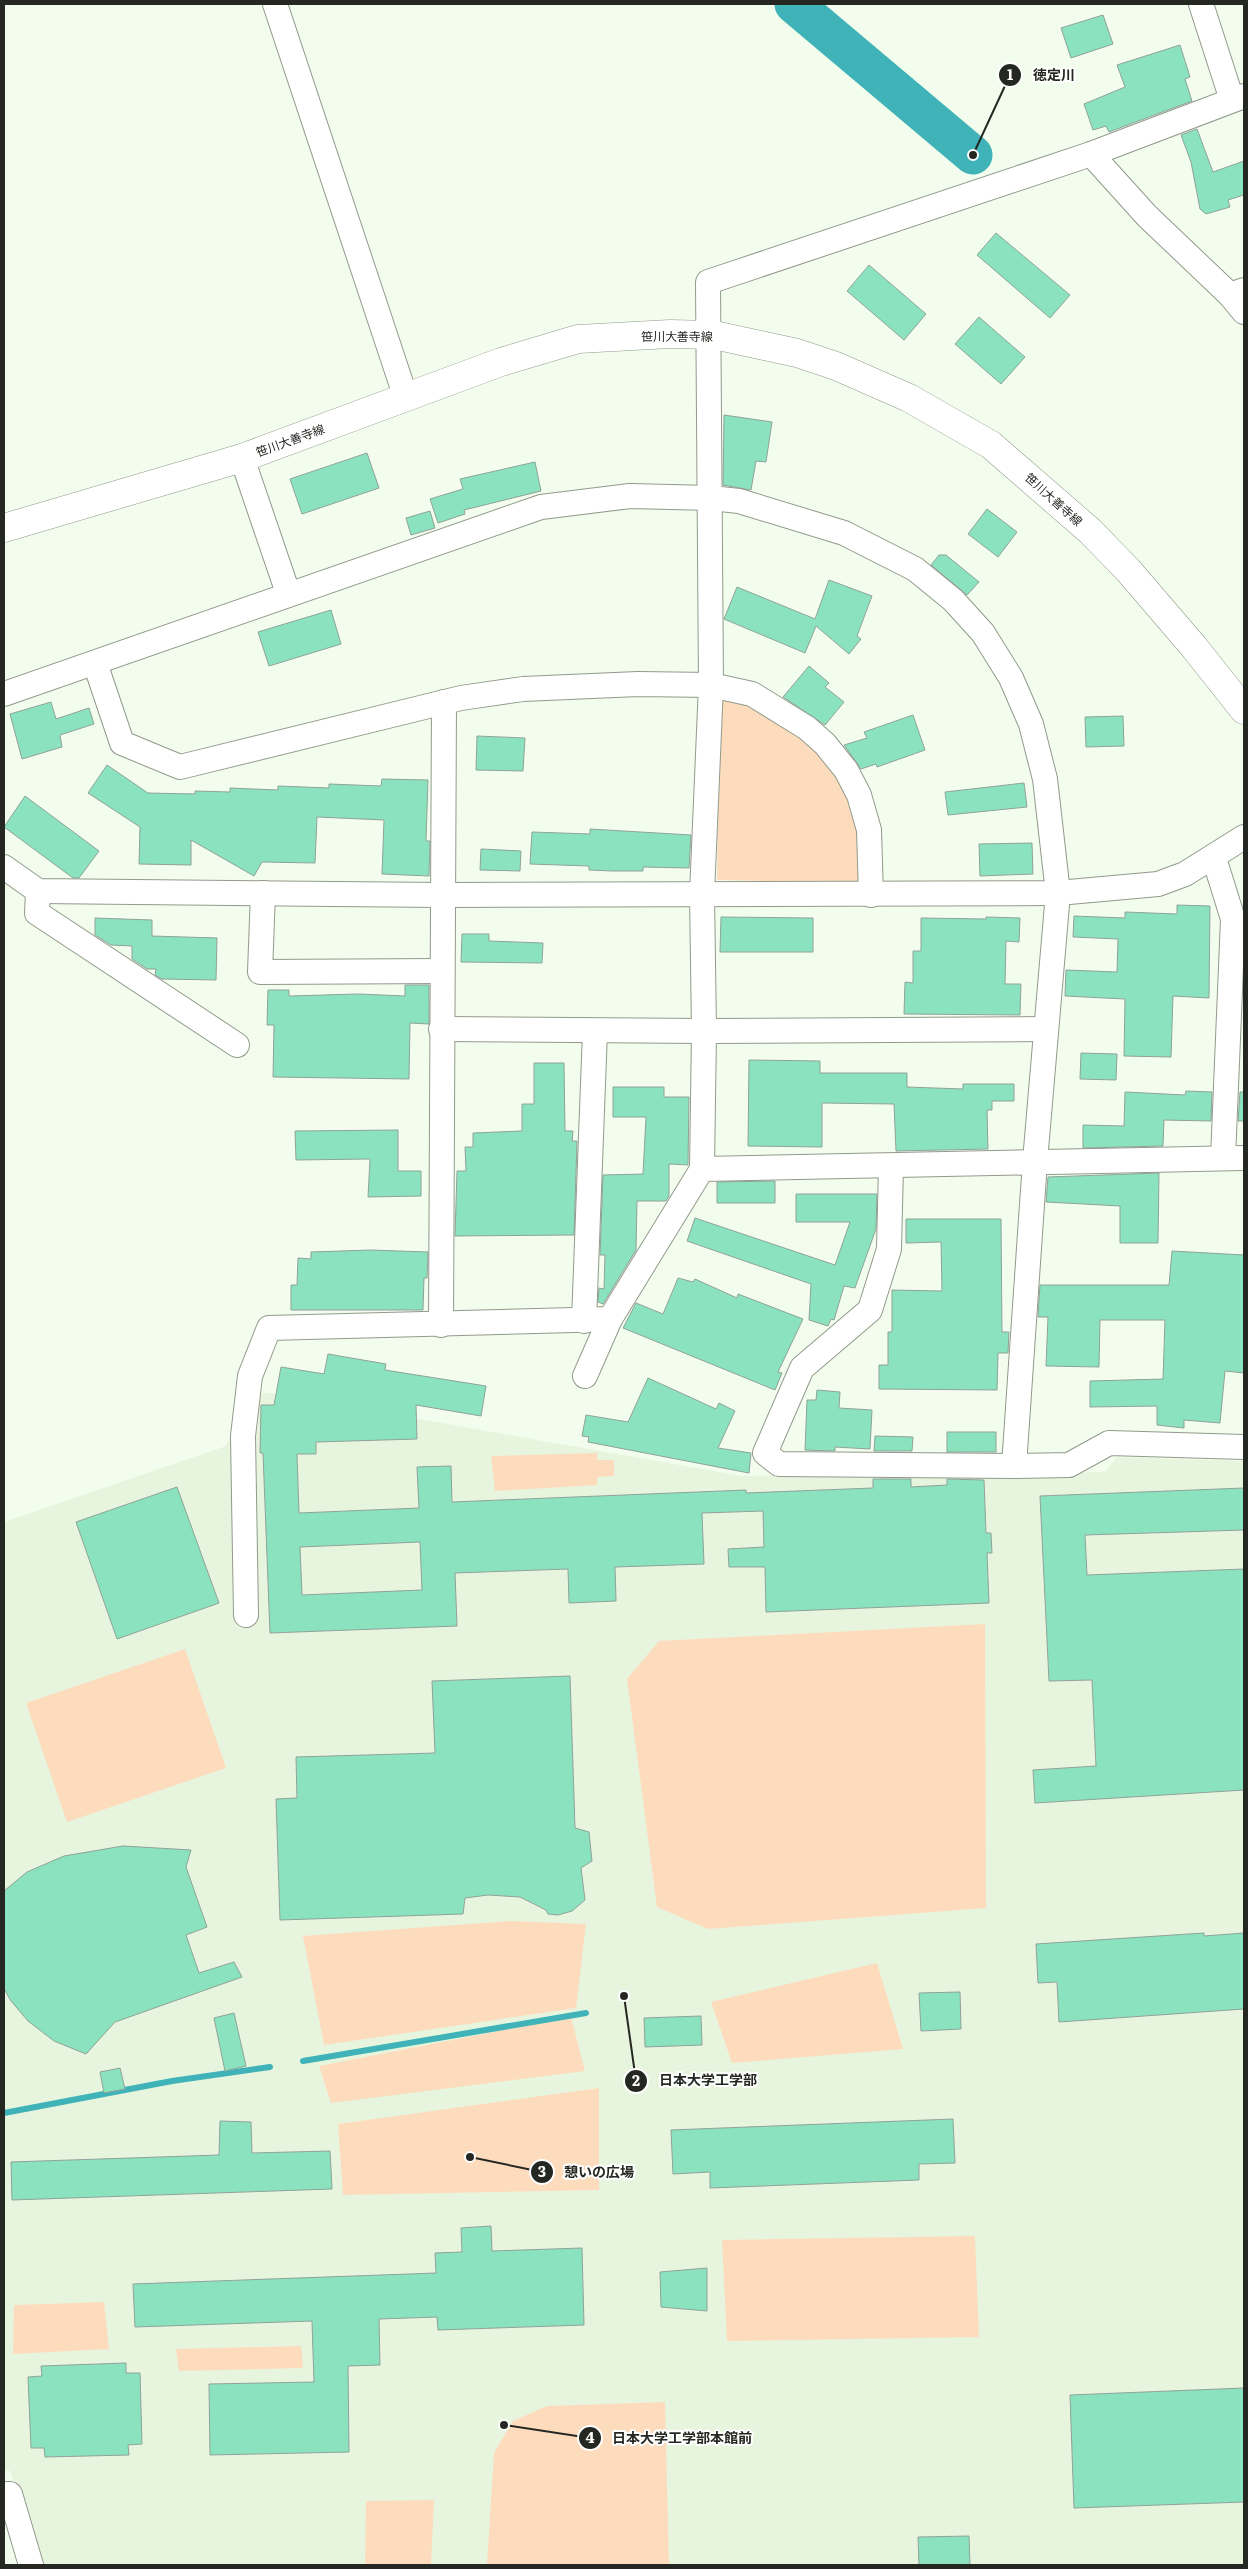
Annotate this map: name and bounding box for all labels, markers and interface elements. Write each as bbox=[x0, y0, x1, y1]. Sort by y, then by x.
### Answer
callout: 徳定川 bbox=[998, 60, 1085, 89]
text: 1 bbox=[1007, 62, 1013, 85]
text: 徳定川 bbox=[1033, 64, 1075, 84]
street label: 笹川大善寺線 bbox=[641, 327, 713, 345]
street label: 笹川大善寺線 bbox=[253, 419, 327, 461]
street label: 笹川大善寺線 bbox=[1021, 468, 1087, 530]
callout: 日本大学工学部 bbox=[624, 2066, 767, 2095]
text: 2 bbox=[632, 2068, 640, 2091]
text: 日本大学工学部 bbox=[659, 2069, 757, 2089]
callout: 憩いの広場 bbox=[529, 2157, 644, 2186]
text: 3 bbox=[538, 2159, 546, 2182]
text: 憩いの広場 bbox=[564, 2161, 634, 2181]
callout: 日本大学工学部本館前 bbox=[577, 2423, 762, 2452]
text: 4 bbox=[585, 2425, 595, 2448]
text: 日本大学工学部本館前 bbox=[612, 2427, 752, 2447]

